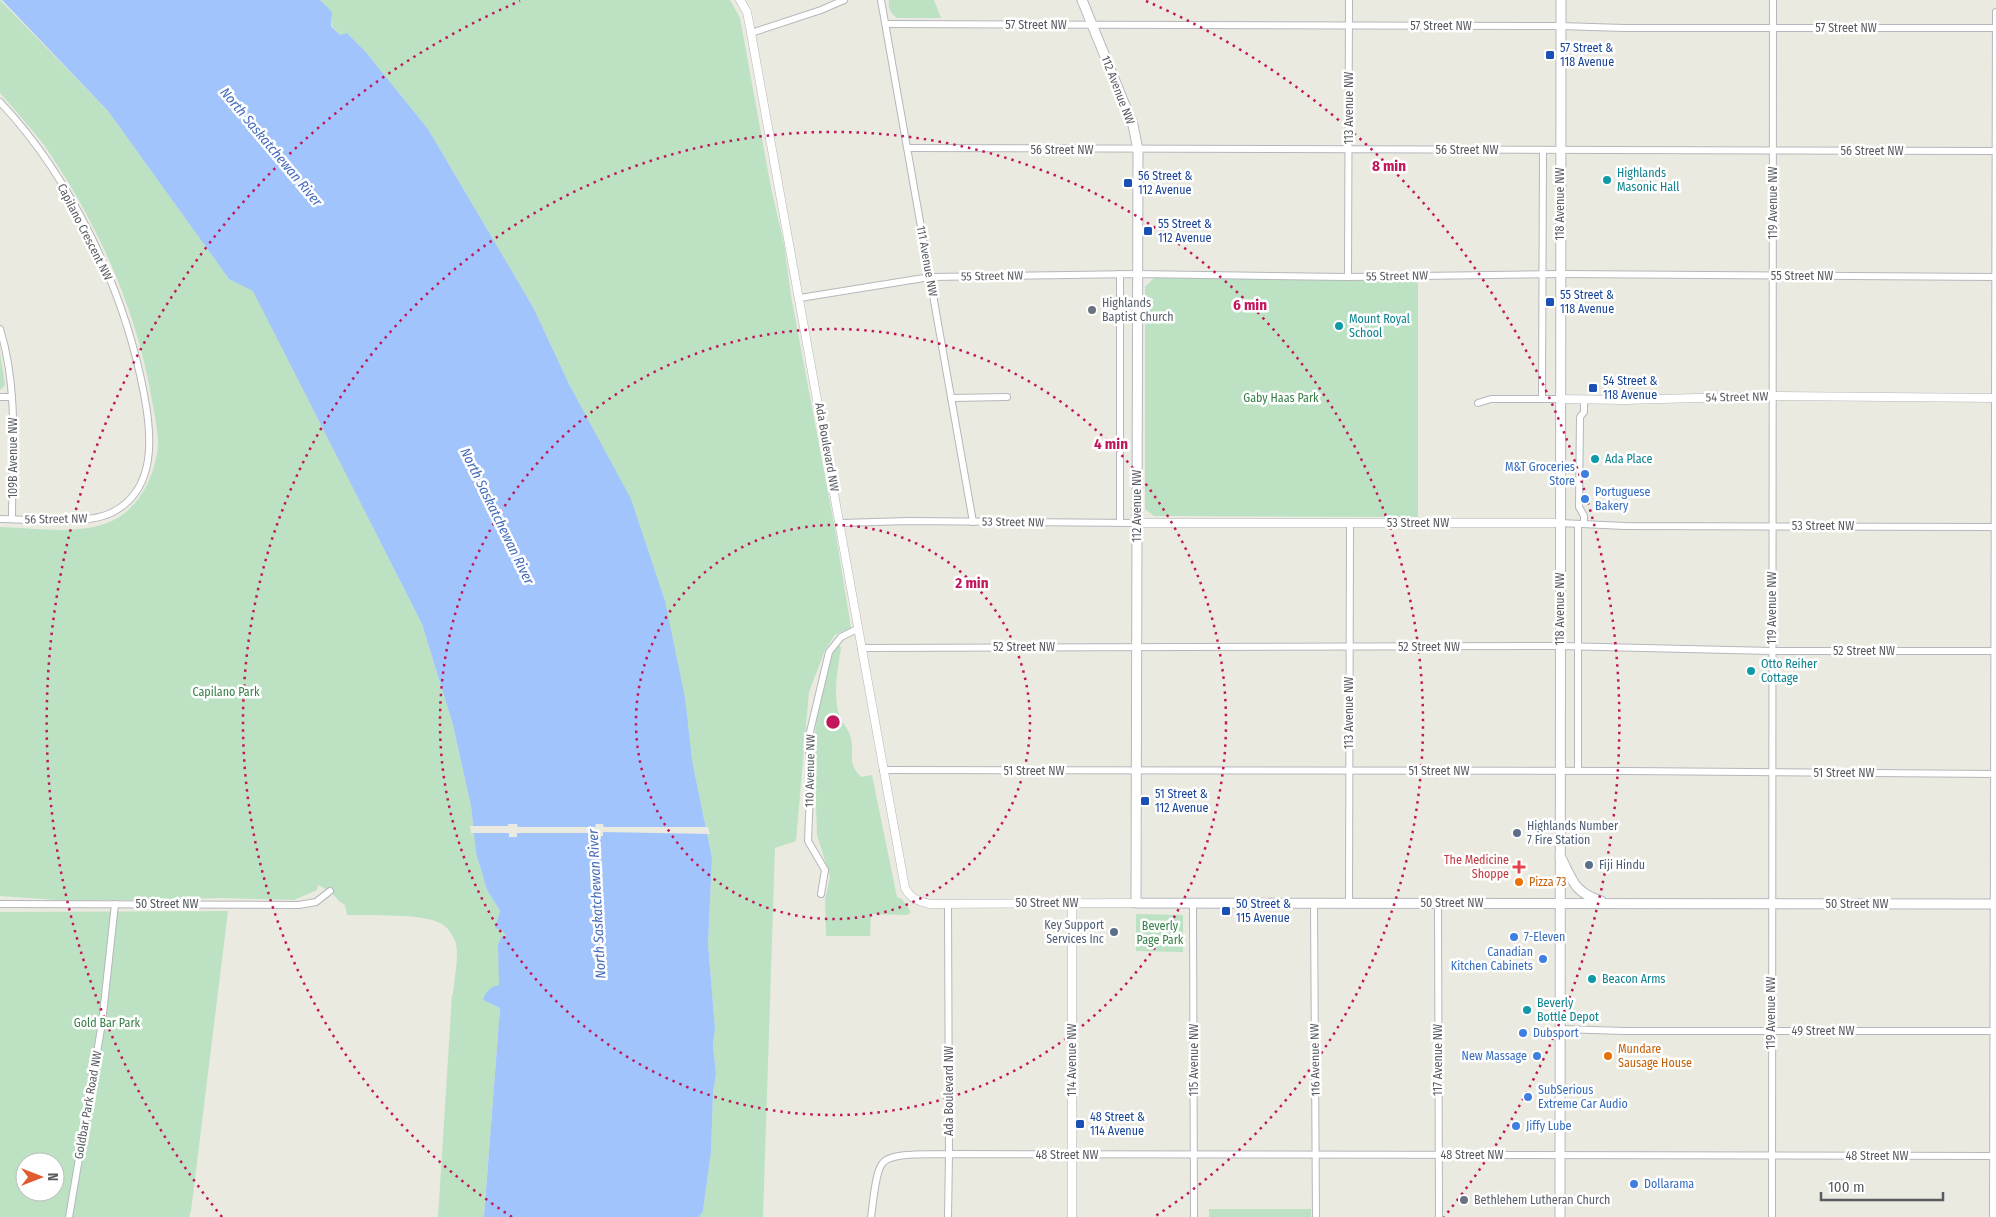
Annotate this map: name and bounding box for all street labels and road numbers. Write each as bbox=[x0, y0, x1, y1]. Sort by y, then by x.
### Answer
street label: 57 Street NW bbox=[1005, 18, 1067, 32]
street label: 57 Street NW bbox=[1410, 19, 1472, 33]
street label: 57 Street NW bbox=[1815, 21, 1877, 35]
street label: 112 Avenue NW bbox=[1098, 54, 1138, 126]
street label: 113 Avenue NW bbox=[1342, 72, 1356, 144]
street label: 56 Street NW bbox=[1031, 143, 1093, 157]
street label: 56 Street NW bbox=[1436, 143, 1498, 157]
street label: 56 Street NW bbox=[1841, 144, 1903, 158]
street label: 119 Avenue NW bbox=[1766, 166, 1780, 240]
street label: 118 Avenue NW bbox=[1553, 167, 1567, 241]
street label: Capilano Crescent NW bbox=[55, 181, 115, 283]
street label: 111 Avenue NW bbox=[914, 224, 940, 298]
street label: 55 Street NW bbox=[961, 268, 1023, 284]
street label: 55 Street NW bbox=[1366, 268, 1428, 284]
street label: 55 Street NW bbox=[1771, 269, 1833, 283]
street label: 54 Street NW bbox=[1706, 389, 1768, 405]
street label: Ada Boulevard NW bbox=[812, 401, 842, 493]
street label: 109B Avenue NW bbox=[6, 417, 20, 499]
street label: 112 Avenue NW bbox=[1130, 470, 1144, 542]
street label: 56 Street NW bbox=[24, 511, 88, 527]
street label: 53 Street NW bbox=[982, 514, 1044, 530]
street label: 53 Street NW bbox=[1387, 516, 1449, 530]
street label: 53 Street NW bbox=[1792, 519, 1854, 533]
street label: 119 Avenue NW bbox=[1765, 571, 1779, 645]
street label: 118 Avenue NW bbox=[1553, 572, 1567, 646]
street label: 52 Street NW bbox=[993, 640, 1055, 654]
street label: 52 Street NW bbox=[1398, 640, 1460, 654]
street label: 52 Street NW bbox=[1833, 644, 1895, 658]
street label: 113 Avenue NW bbox=[1342, 677, 1356, 749]
street label: 110 Avenue NW bbox=[802, 734, 818, 808]
street label: 51 Street NW bbox=[1003, 764, 1065, 778]
street label: 51 Street NW bbox=[1408, 764, 1470, 778]
street label: 51 Street NW bbox=[1813, 766, 1875, 780]
street label: 50 Street NW bbox=[1015, 896, 1079, 910]
street label: 50 Street NW bbox=[1420, 896, 1484, 910]
street label: 50 Street NW bbox=[135, 897, 199, 911]
street label: 50 Street NW bbox=[1825, 897, 1889, 911]
street label: 119 Avenue NW bbox=[1764, 976, 1778, 1050]
street label: 116 Avenue NW bbox=[1307, 1023, 1323, 1097]
street label: 114 Avenue NW bbox=[1065, 1024, 1079, 1096]
street label: 115 Avenue NW bbox=[1187, 1024, 1201, 1096]
street label: 117 Avenue NW bbox=[1431, 1024, 1445, 1096]
street label: 49 Street NW bbox=[1792, 1024, 1854, 1038]
street label: Ada Boulevard NW bbox=[942, 1046, 956, 1136]
street label: Goldbar Park Road NW bbox=[72, 1050, 104, 1160]
street label: 48 Street NW bbox=[1035, 1148, 1099, 1162]
street label: 48 Street NW bbox=[1440, 1148, 1504, 1162]
street label: 48 Street NW bbox=[1845, 1149, 1909, 1163]

